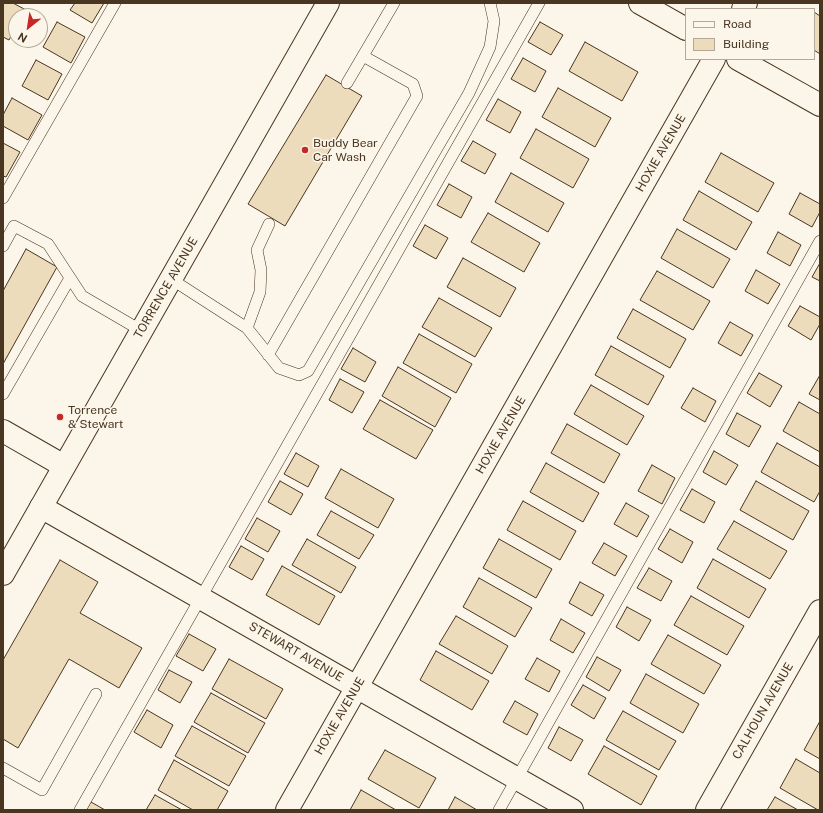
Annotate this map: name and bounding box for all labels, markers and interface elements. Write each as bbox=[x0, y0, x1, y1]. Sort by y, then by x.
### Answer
north arrow bbox=[8, 8, 48, 48]
legend bbox=[685, 8, 815, 60]
text: Road bbox=[723, 17, 751, 31]
text: N bbox=[16, 30, 29, 45]
text: Building bbox=[723, 37, 769, 51]
street label: HOXIE AVENUE bbox=[633, 112, 689, 194]
place label: Buddy Bear Car Wash bbox=[313, 136, 378, 164]
marker: Buddy Bear Car Wash bbox=[300, 145, 310, 155]
street label: TORRENCE AVENUE bbox=[131, 235, 201, 341]
street label: HOXIE AVENUE bbox=[473, 394, 529, 476]
place label: Torrence & Stewart bbox=[68, 403, 123, 431]
marker: Torrence & Stewart bbox=[55, 412, 65, 422]
street label: STEWART AVENUE bbox=[246, 619, 346, 685]
street label: CALHOUN AVENUE bbox=[729, 660, 797, 762]
street label: HOXIE AVENUE bbox=[312, 675, 368, 757]

